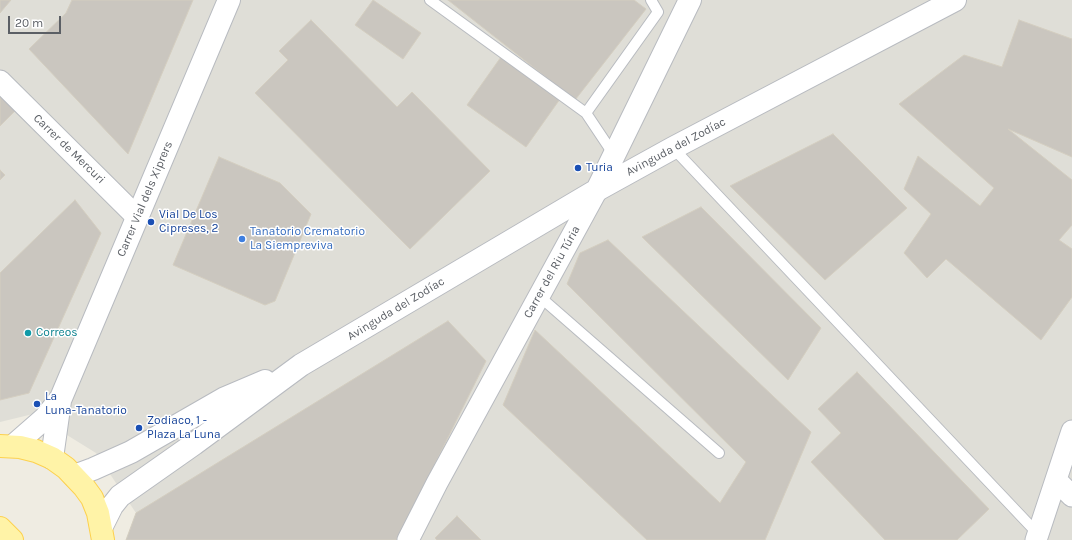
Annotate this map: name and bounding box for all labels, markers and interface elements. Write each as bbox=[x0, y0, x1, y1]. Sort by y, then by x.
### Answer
scale bar bbox=[10, 8, 63, 34]
text: 20 m bbox=[15, 16, 43, 30]
street label: Carrer de Mercuri bbox=[30, 111, 108, 187]
street label: Avinguda del Zodíac bbox=[624, 115, 728, 179]
street label: Carrer Vial dels Xiprers bbox=[114, 139, 176, 259]
place label: Turia bbox=[586, 161, 613, 175]
marker: Turia bbox=[573, 163, 583, 173]
place label: Vial De Los Cipreses, 2 bbox=[159, 208, 219, 236]
marker: Vial De Los Cipreses, 2 bbox=[146, 217, 156, 227]
street label: Carrer del Riu Túria bbox=[521, 223, 583, 321]
place label: Tanatorio Crematorio La Siempreviva bbox=[250, 225, 365, 253]
marker: Tanatorio Crematorio La Siempreviva bbox=[237, 234, 247, 244]
street label: Avinguda del Zodíac bbox=[345, 274, 447, 344]
place label: Correos bbox=[36, 326, 78, 340]
marker: Correos bbox=[23, 328, 33, 338]
place label: La Luna-Tanatorio bbox=[45, 390, 127, 418]
marker: La Luna-Tanatorio bbox=[32, 399, 42, 409]
place label: Zodiaco, 1 - Plaza La Luna bbox=[147, 414, 221, 442]
marker: Zodiaco, 1 - Plaza La Luna bbox=[134, 423, 144, 433]

